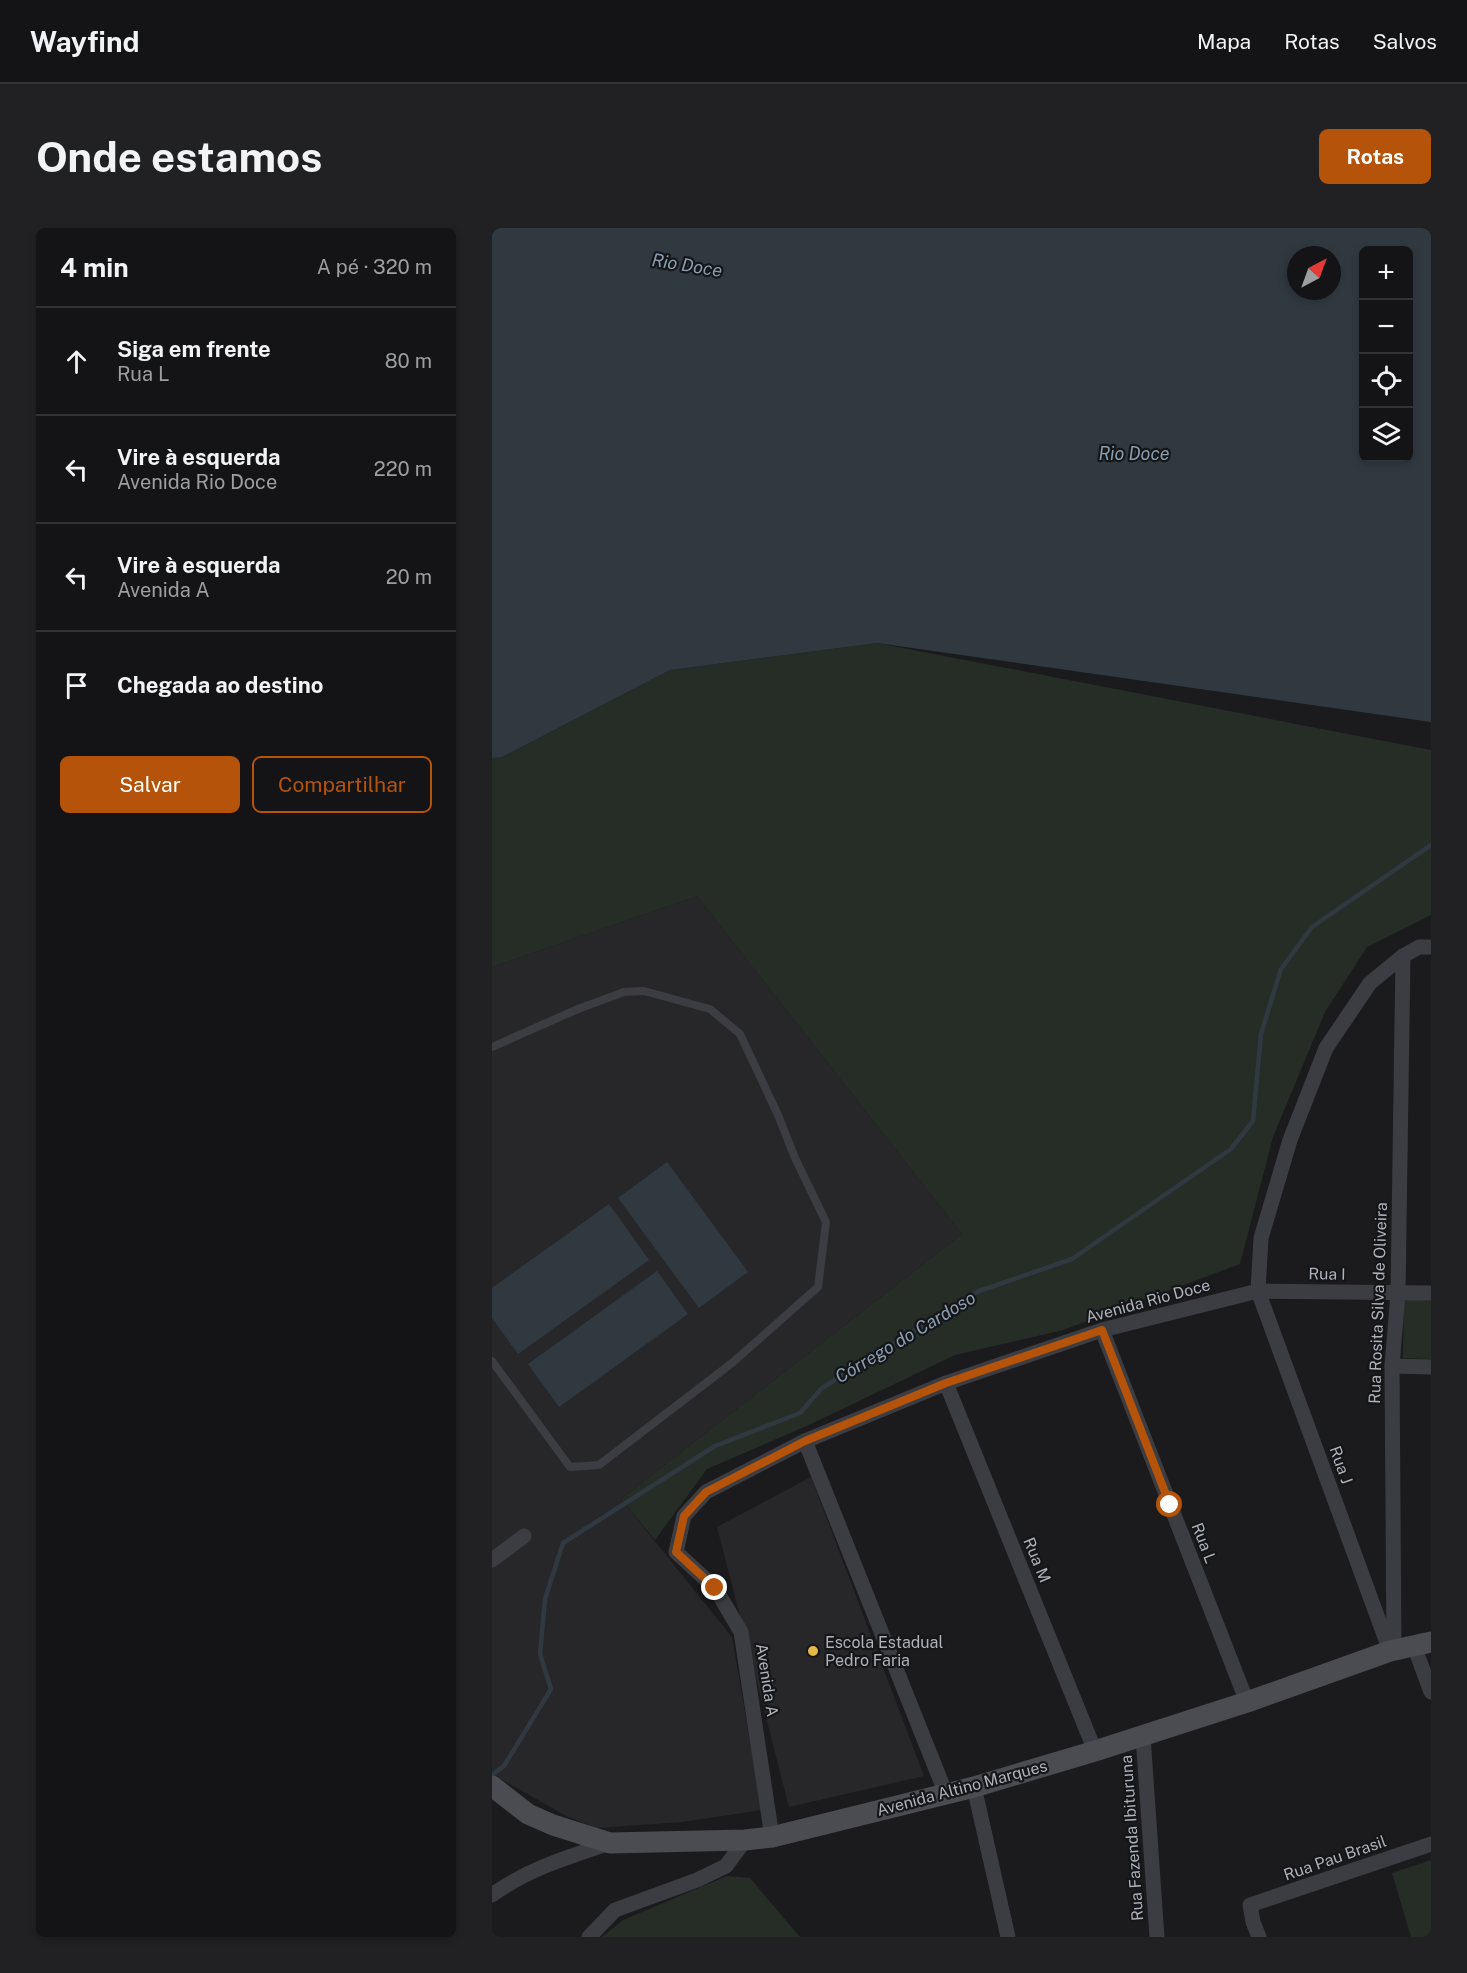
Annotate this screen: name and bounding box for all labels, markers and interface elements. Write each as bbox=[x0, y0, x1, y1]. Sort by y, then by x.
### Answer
text: Wayfind bbox=[30, 25, 140, 58]
text: Mapa bbox=[1197, 29, 1251, 54]
text: Rotas bbox=[1284, 29, 1340, 54]
text: Salvos bbox=[1373, 29, 1437, 54]
button: Rotas bbox=[1319, 129, 1431, 184]
text: Onde estamos bbox=[36, 132, 322, 181]
north arrow bbox=[1287, 246, 1341, 300]
map controls bbox=[1359, 246, 1413, 462]
button: + bbox=[1359, 246, 1413, 300]
water label: Rio Doce bbox=[650, 249, 724, 281]
text: 4 min bbox=[60, 252, 129, 283]
text: A pé · 320 m bbox=[317, 255, 432, 279]
button: − bbox=[1359, 300, 1413, 354]
text: Siga em frente bbox=[117, 336, 271, 362]
icon: ahead bbox=[60, 345, 93, 378]
text: 80 m bbox=[385, 349, 432, 373]
button: locate bbox=[1359, 354, 1413, 408]
text: Rua L bbox=[117, 362, 169, 386]
button: layers bbox=[1359, 408, 1413, 462]
water label: Rio Doce bbox=[1098, 443, 1170, 464]
text: Vire à esquerda bbox=[117, 444, 281, 470]
icon: left bbox=[60, 453, 93, 486]
text: 220 m bbox=[374, 457, 432, 481]
text: Avenida Rio Doce bbox=[117, 470, 277, 494]
text: Vire à esquerda bbox=[117, 552, 281, 578]
icon: left bbox=[60, 561, 93, 594]
text: 20 m bbox=[386, 565, 432, 589]
text: Avenida A bbox=[117, 578, 210, 602]
icon: arrive bbox=[60, 669, 93, 702]
text: Chegada ao destino bbox=[117, 672, 323, 698]
button: Salvar bbox=[60, 756, 240, 813]
button: Compartilhar bbox=[252, 756, 432, 813]
street label: Rua Rosita Silva de Oliveira bbox=[1365, 1202, 1391, 1404]
street label: Rua I bbox=[1308, 1264, 1346, 1284]
street label: Avenida Rio Doce bbox=[1084, 1275, 1212, 1327]
water label: Córrego do Cardoso bbox=[831, 1287, 979, 1387]
street label: Rua J bbox=[1325, 1443, 1357, 1487]
route start bbox=[1156, 1491, 1182, 1517]
street label: Rua L bbox=[1188, 1520, 1220, 1566]
street label: Rua M bbox=[1019, 1535, 1055, 1585]
route end bbox=[701, 1574, 727, 1600]
place label: Escola Estadual Pedro Faria bbox=[825, 1633, 943, 1670]
street label: Avenida A bbox=[752, 1642, 782, 1718]
marker: Escola Estadual Pedro Faria bbox=[806, 1644, 820, 1658]
street label: Rua Fazenda Ibituruna bbox=[1117, 1754, 1147, 1922]
street label: Avenida Altino Marques bbox=[875, 1756, 1049, 1820]
street label: Rua Pau Brasil bbox=[1281, 1832, 1389, 1884]

